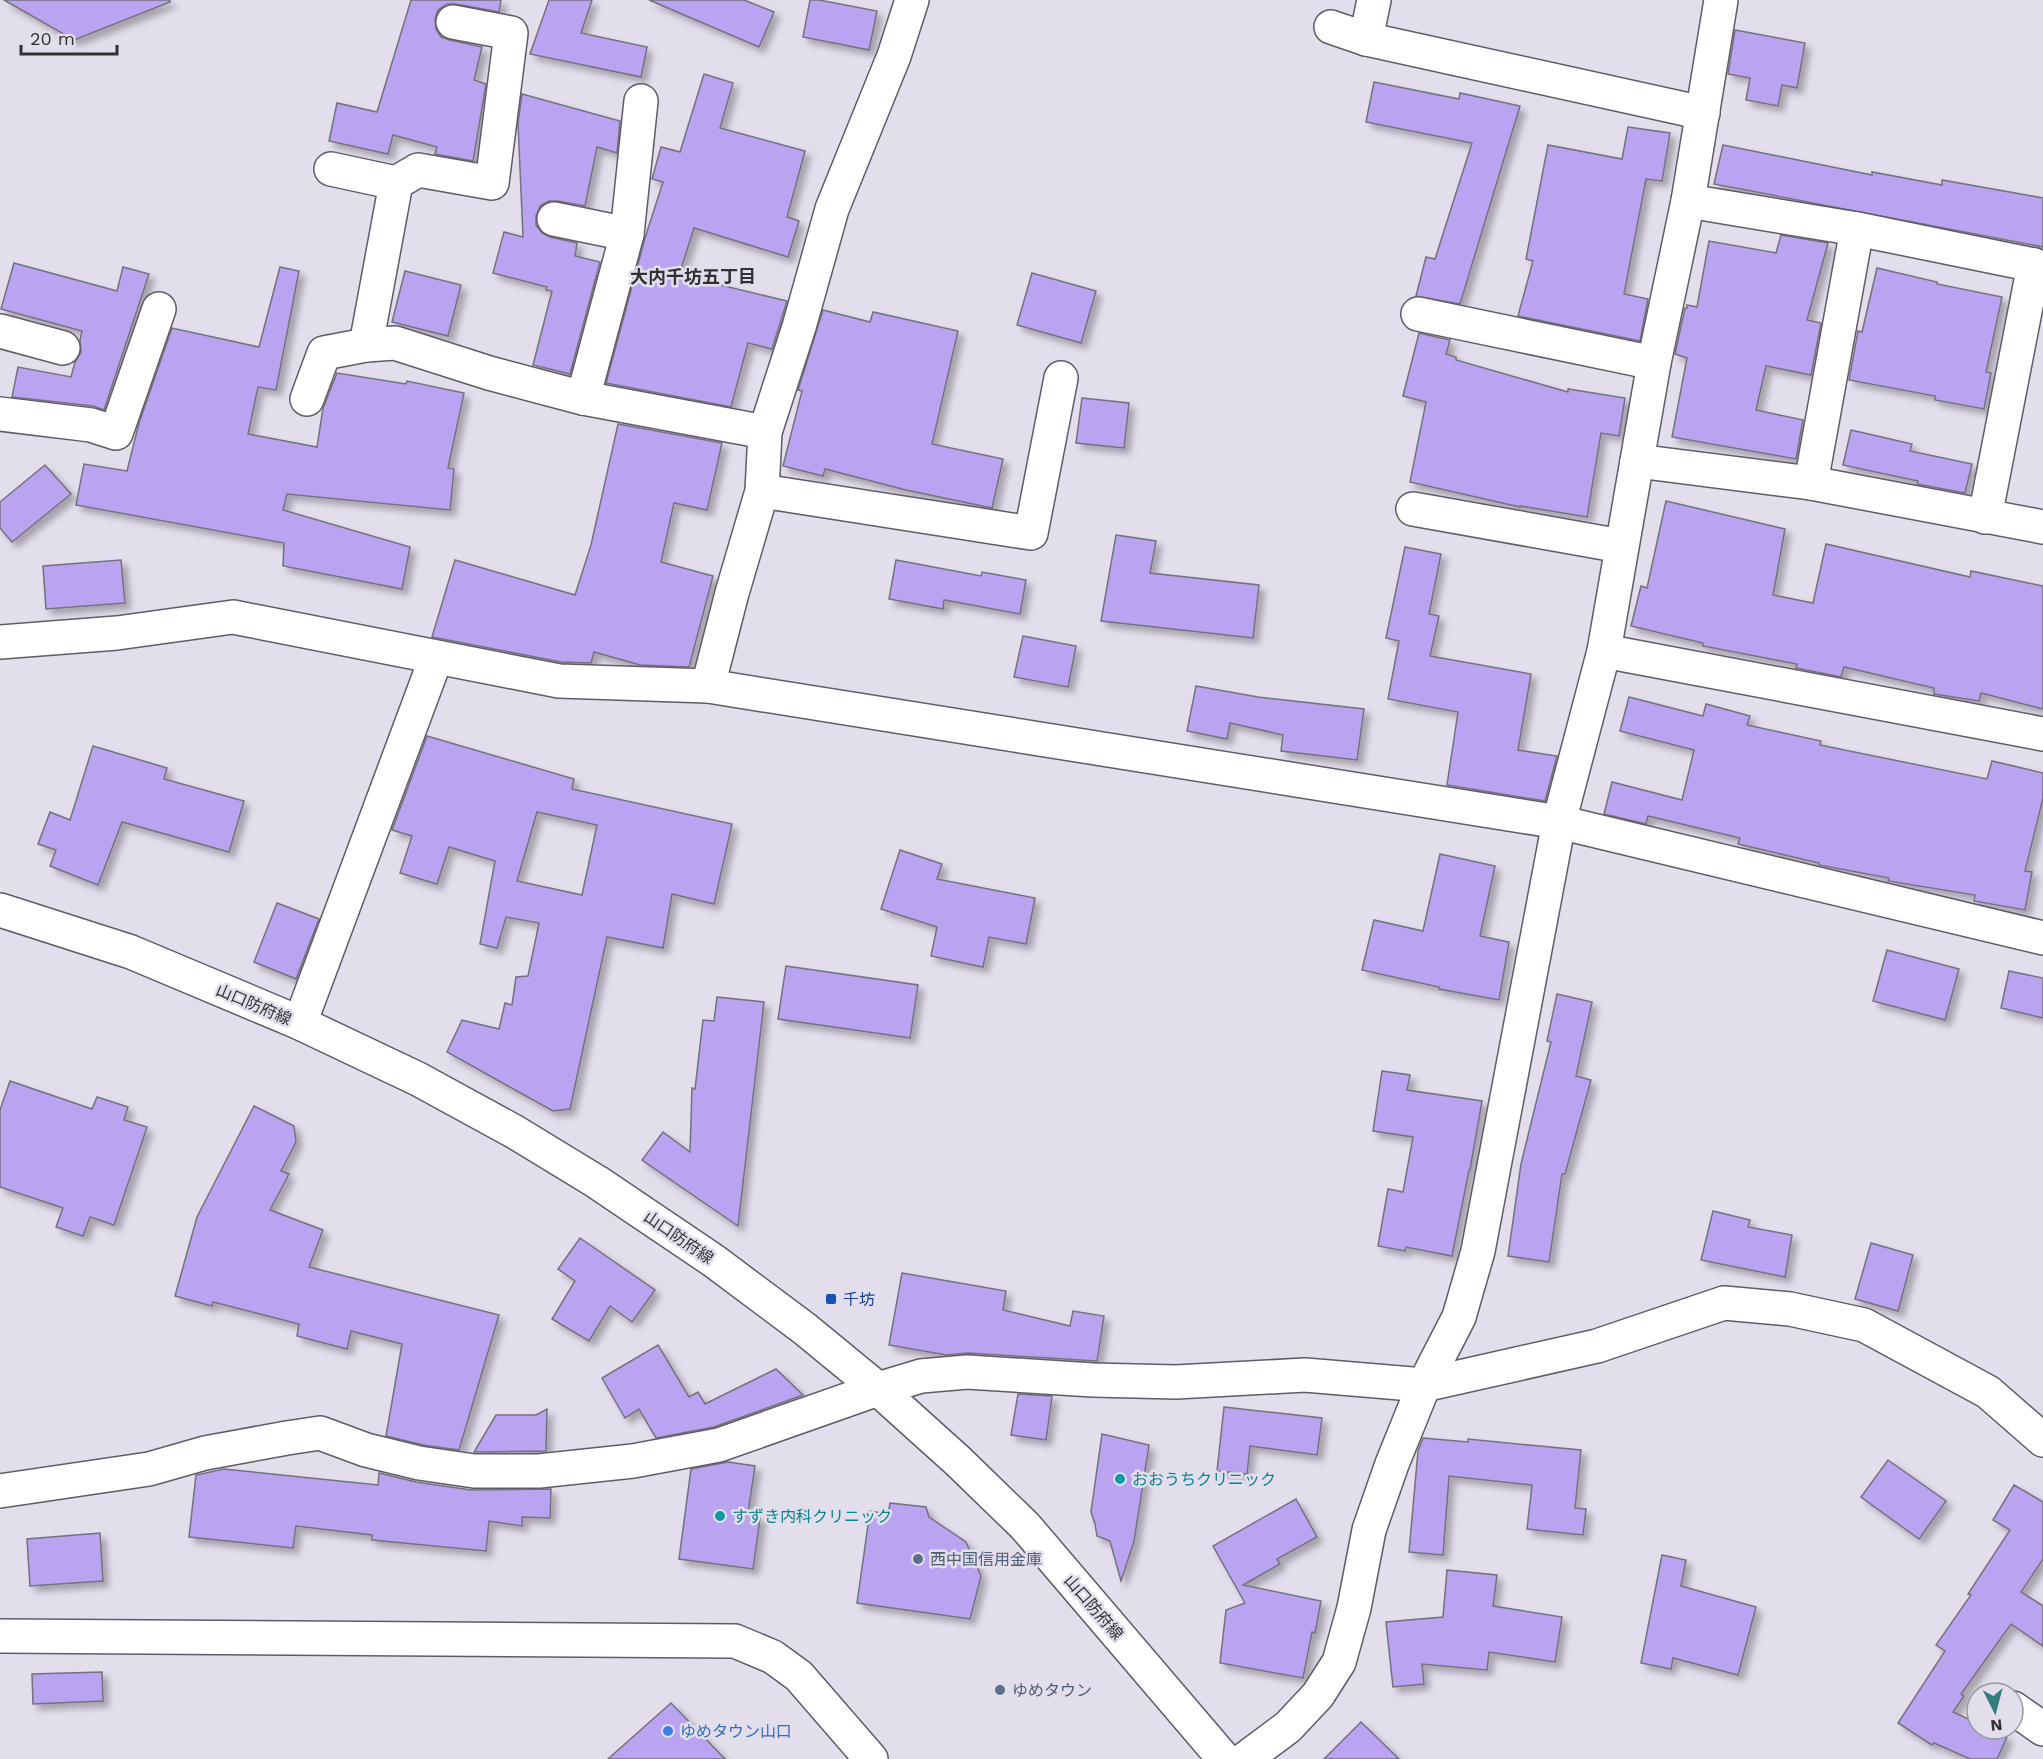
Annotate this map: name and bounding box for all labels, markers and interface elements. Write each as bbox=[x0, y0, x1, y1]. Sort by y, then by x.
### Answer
scale bar bbox=[21, 18, 117, 56]
text: 20 m bbox=[30, 28, 75, 49]
district label: 大内千坊五丁目 bbox=[630, 266, 756, 287]
street label: 山口防府線 bbox=[213, 980, 294, 1029]
street label: 山口防府線 bbox=[640, 1207, 717, 1268]
place label: 千坊 bbox=[843, 1290, 875, 1309]
marker: 千坊 bbox=[824, 1292, 838, 1306]
place label: おおうちクリニック bbox=[1132, 1470, 1276, 1489]
marker: おおうちクリニック bbox=[1113, 1472, 1127, 1486]
place label: すずき内科クリニック bbox=[732, 1507, 892, 1526]
marker: すずき内科クリニック bbox=[713, 1509, 727, 1523]
place label: 西中国信用金庫 bbox=[930, 1550, 1042, 1569]
marker: 西中国信用金庫 bbox=[911, 1552, 925, 1566]
street label: 山口防府線 bbox=[1060, 1571, 1127, 1644]
place label: ゆめタウン bbox=[1012, 1681, 1092, 1700]
north arrow bbox=[1965, 1681, 2025, 1741]
marker: ゆめタウン bbox=[993, 1683, 1007, 1697]
text: N bbox=[1990, 1715, 2003, 1735]
place label: ゆめタウン山口 bbox=[680, 1722, 792, 1741]
marker: ゆめタウン山口 bbox=[661, 1724, 675, 1738]

